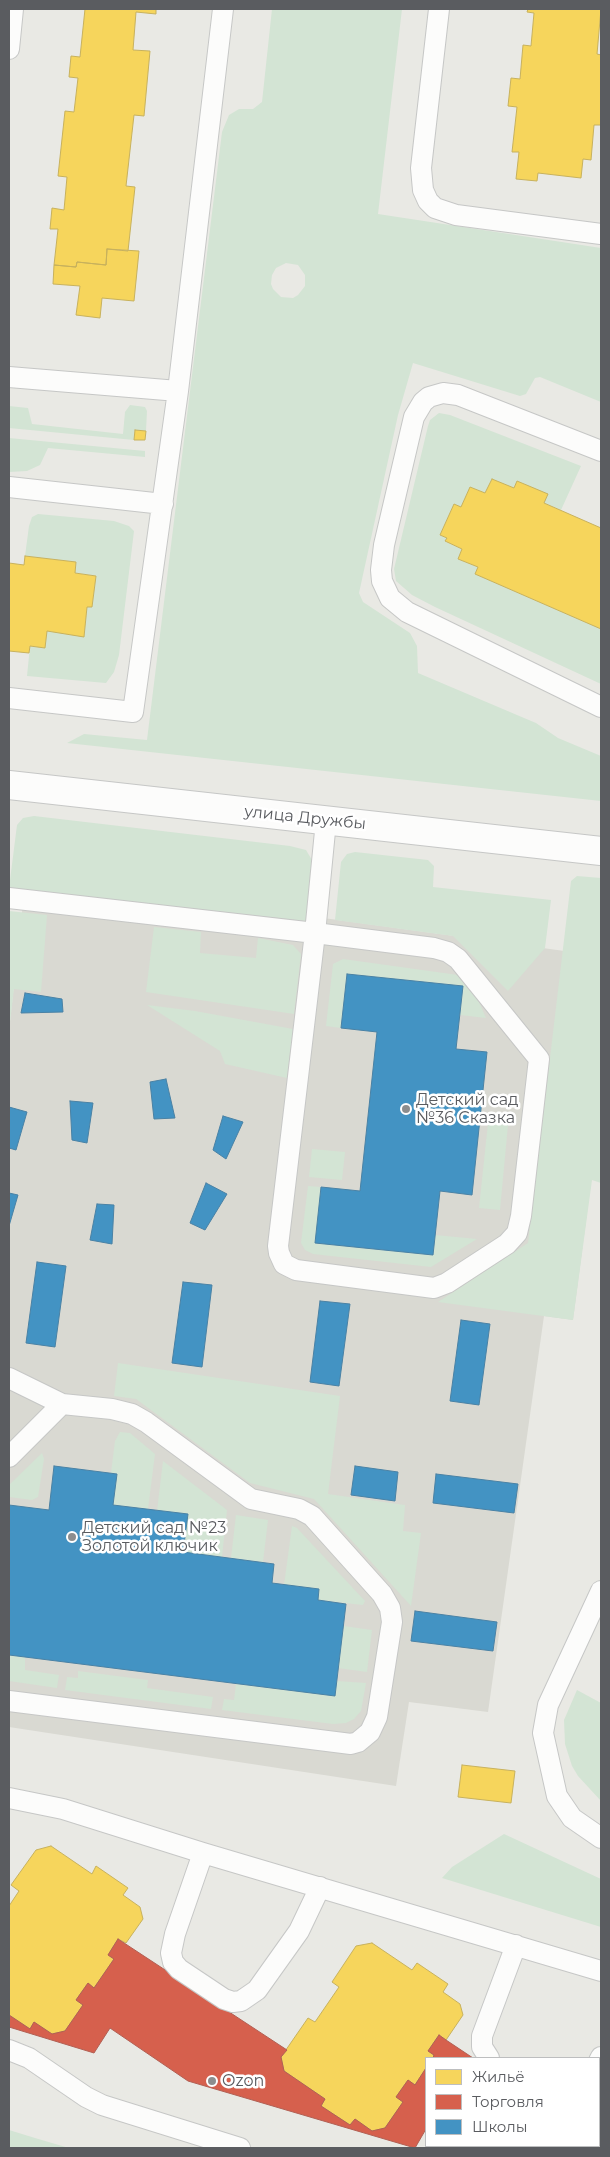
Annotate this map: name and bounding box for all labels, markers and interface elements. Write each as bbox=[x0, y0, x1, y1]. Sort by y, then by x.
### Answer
street label: улица Дружбы bbox=[243, 802, 367, 834]
place label: Детский сад №36 Сказка bbox=[416, 1090, 518, 1128]
marker: Детский сад №36 Сказка bbox=[400, 1103, 412, 1115]
place label: Детский сад №23 Золотой ключик bbox=[82, 1518, 226, 1556]
marker: Детский сад №23 Золотой ключик bbox=[66, 1531, 78, 1543]
legend bbox=[425, 2057, 600, 2147]
text: Жильё bbox=[472, 2067, 525, 2086]
place label: Ozon bbox=[222, 2071, 264, 2091]
marker: Ozon bbox=[206, 2075, 218, 2087]
text: Торговля bbox=[472, 2092, 544, 2111]
text: Школы bbox=[472, 2117, 528, 2136]

